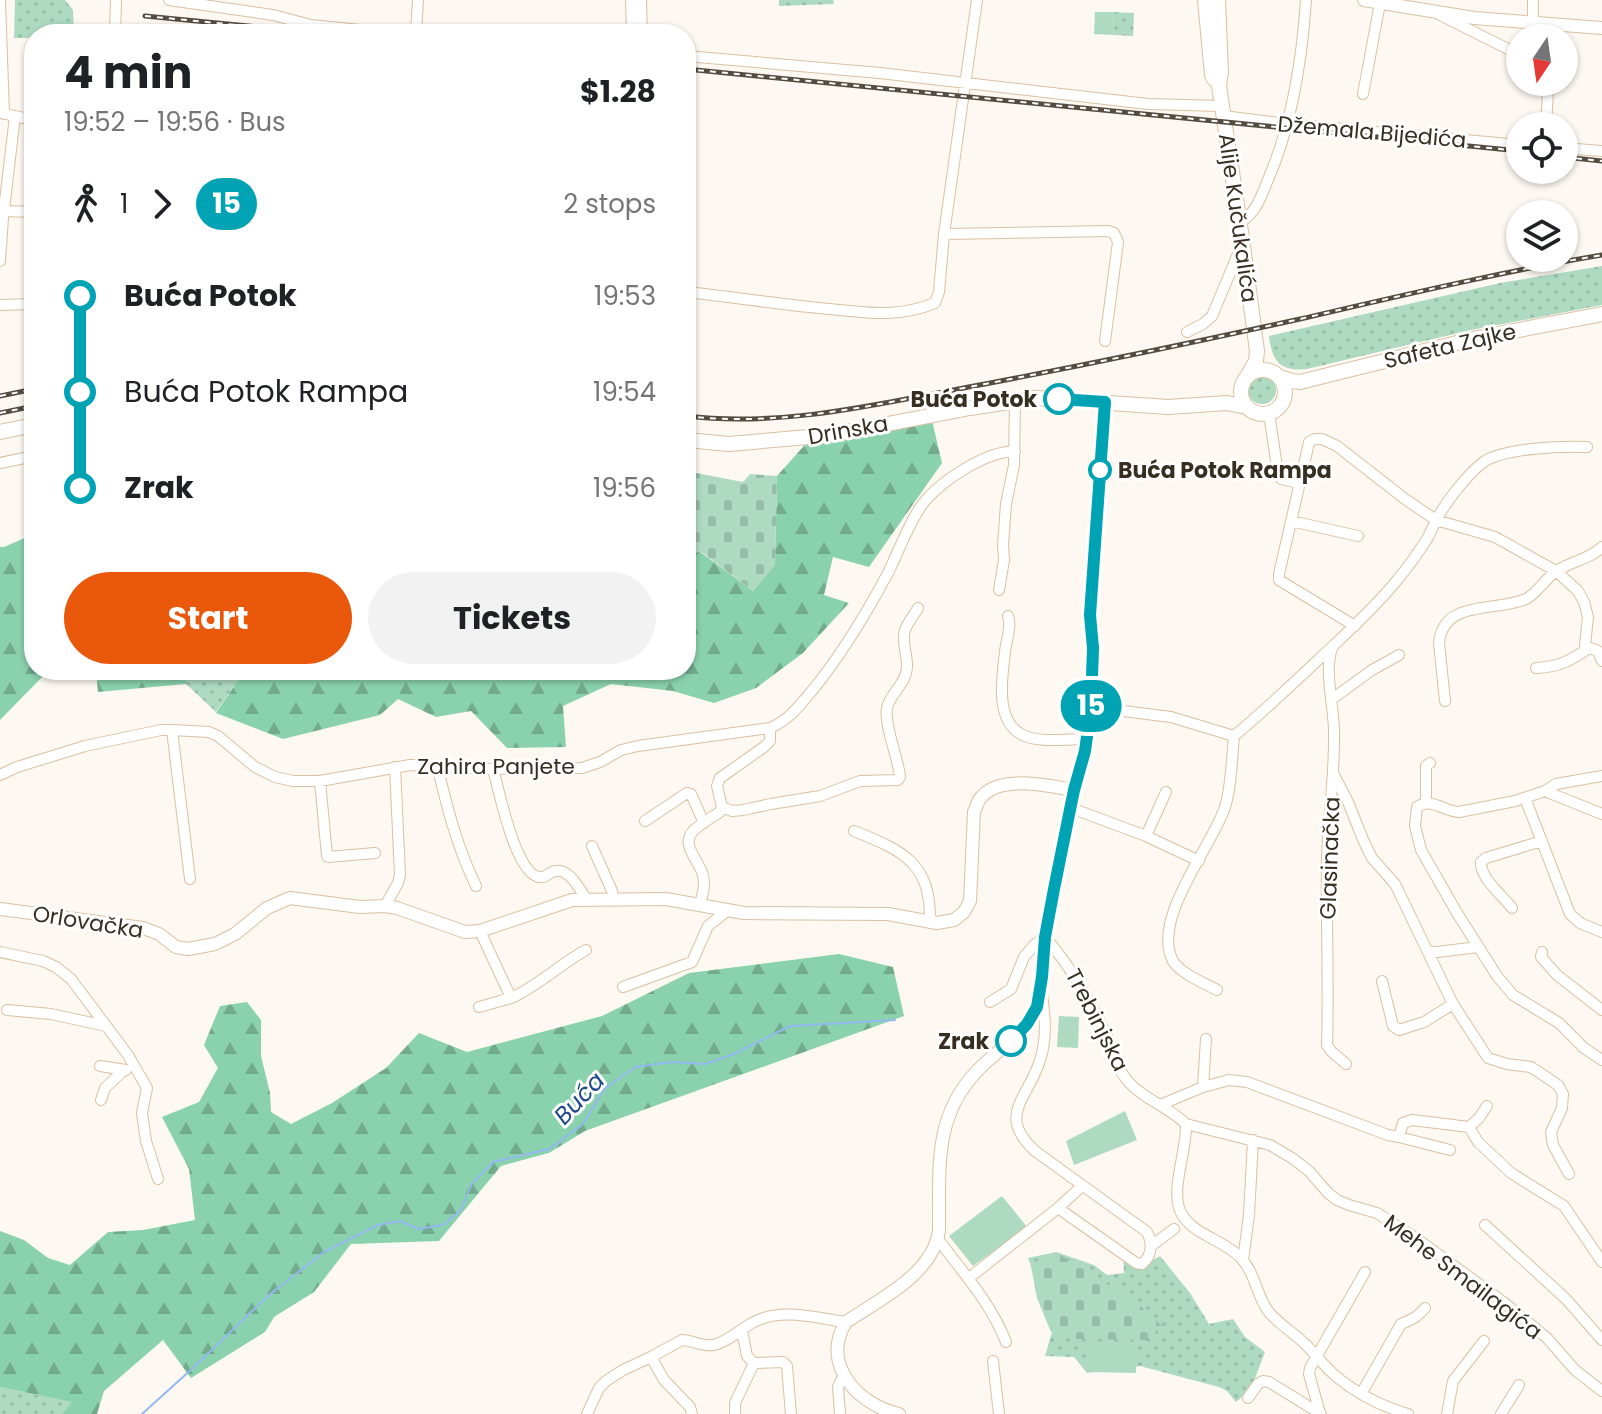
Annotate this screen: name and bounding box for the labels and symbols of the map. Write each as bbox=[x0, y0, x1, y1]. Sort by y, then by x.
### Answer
north arrow bbox=[1506, 24, 1578, 96]
street label: Džemala Bijedića bbox=[1276, 108, 1468, 156]
street label: Alije Kučukalića bbox=[1211, 131, 1265, 305]
street label: Safeta Zajke bbox=[1381, 316, 1519, 376]
place label: Buća Potok bbox=[910, 384, 1037, 415]
marker: Buća Potok bbox=[1044, 384, 1074, 414]
street label: Drinska bbox=[805, 408, 891, 452]
place label: Buća Potok Rampa bbox=[1118, 455, 1332, 486]
marker: Buća Potok Rampa bbox=[1089, 459, 1111, 481]
line badge: 15 bbox=[1055, 680, 1127, 732]
street label: Zahira Panjete bbox=[417, 751, 575, 782]
street label: Glasinačka bbox=[1312, 796, 1348, 920]
street label: Orlovačka bbox=[30, 898, 146, 946]
street label: Trebinjska bbox=[1058, 963, 1136, 1077]
place label: Zrak bbox=[938, 1026, 989, 1057]
marker: Zrak bbox=[996, 1026, 1026, 1056]
water label: Buća bbox=[546, 1064, 612, 1132]
street label: Mehe Smailagića bbox=[1377, 1207, 1549, 1347]

